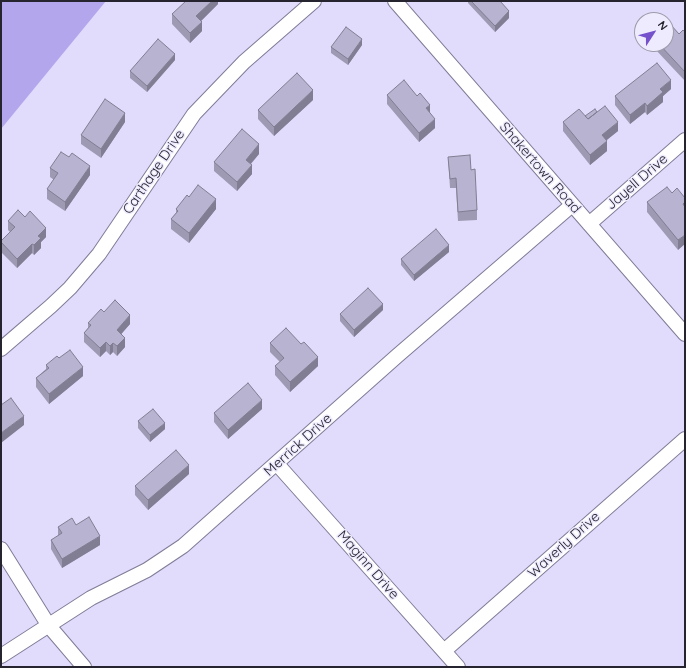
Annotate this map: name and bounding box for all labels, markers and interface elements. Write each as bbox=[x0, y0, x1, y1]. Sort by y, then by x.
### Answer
north arrow bbox=[634, 12, 674, 52]
text: N bbox=[655, 18, 671, 33]
street label: Shakertown Road bbox=[496, 119, 584, 217]
street label: Carthage Drive bbox=[120, 127, 188, 217]
street label: Jayell Drive bbox=[603, 151, 671, 213]
street label: Merrick Drive bbox=[261, 410, 335, 480]
street label: Waverly Drive bbox=[525, 508, 603, 582]
street label: Maginn Drive bbox=[334, 527, 402, 603]

